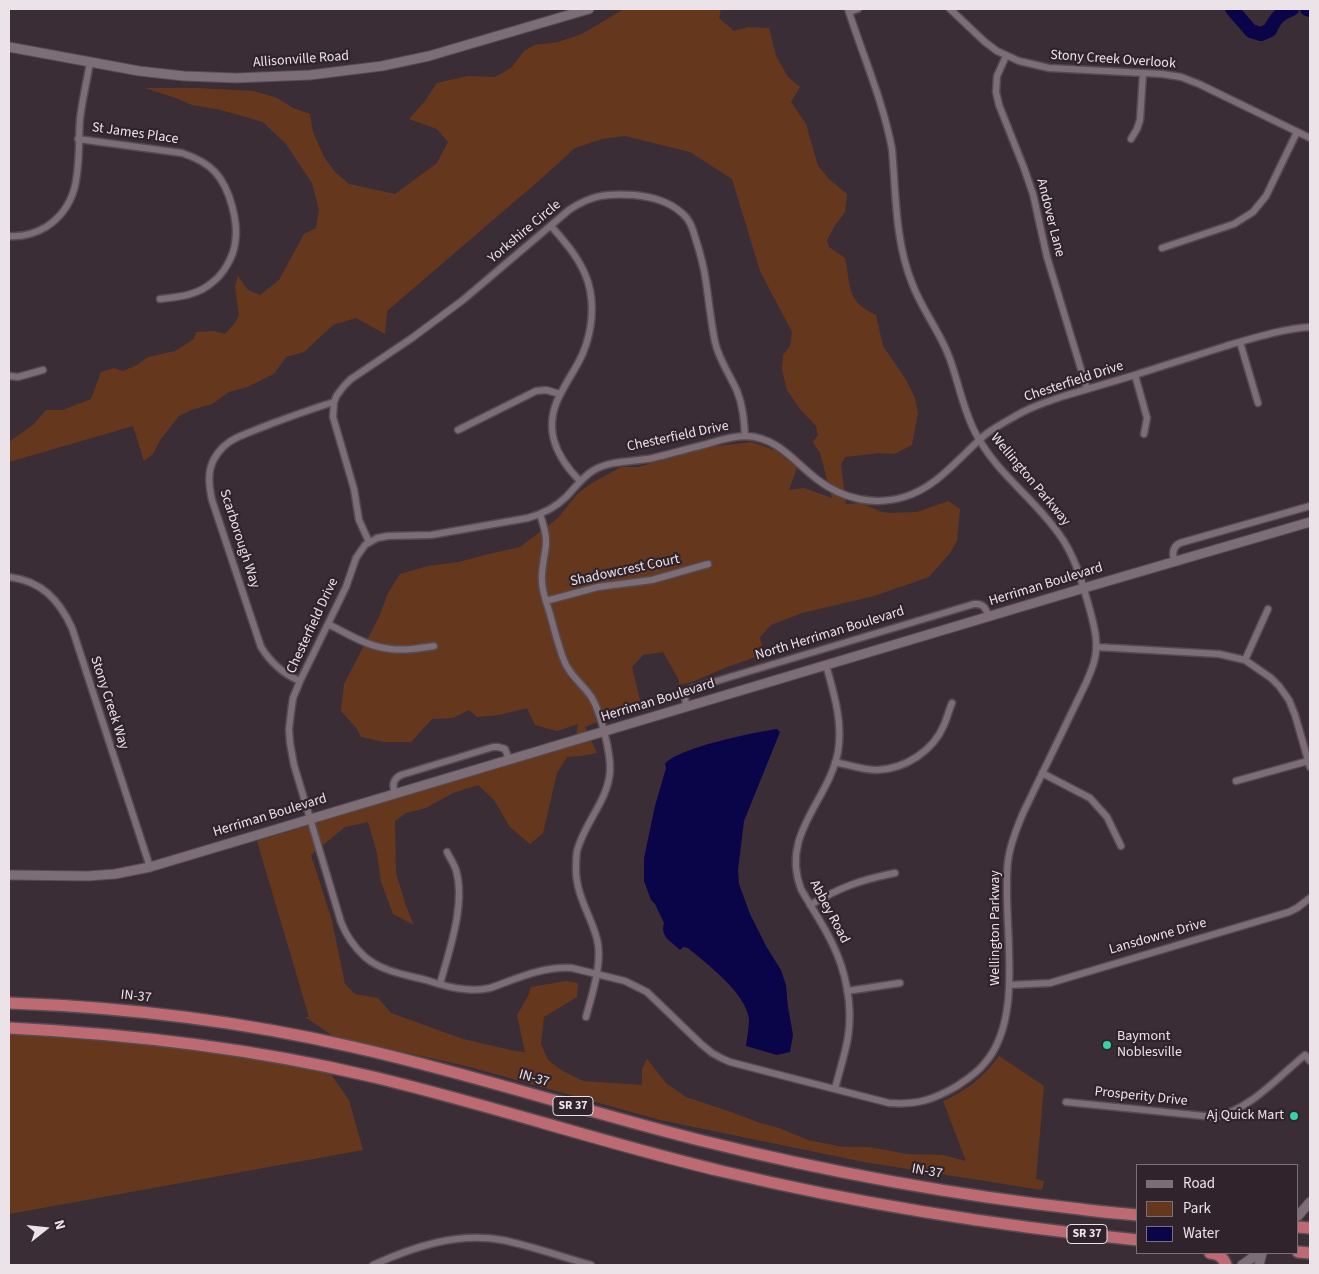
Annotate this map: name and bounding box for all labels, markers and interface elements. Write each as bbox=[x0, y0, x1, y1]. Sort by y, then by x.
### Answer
street label: Stony Creek Overlook bbox=[1050, 47, 1176, 73]
street label: Allisonville Road bbox=[252, 48, 350, 72]
street label: St James Place bbox=[91, 120, 179, 148]
street label: Andover Lane bbox=[1032, 177, 1068, 259]
street label: Yorkshire Circle bbox=[485, 197, 565, 267]
street label: Chesterfield Drive bbox=[1022, 358, 1126, 406]
street label: Chesterfield Drive bbox=[626, 418, 730, 456]
street label: Wellington Parkway bbox=[986, 430, 1074, 530]
street label: Scarborough Way bbox=[215, 488, 263, 590]
street label: Shadowcrest Court bbox=[569, 551, 681, 591]
street label: Herriman Boulevard bbox=[987, 560, 1105, 610]
street label: Chesterfield Drive bbox=[284, 576, 342, 676]
street label: North Herriman Boulevard bbox=[754, 603, 906, 665]
street label: Stony Creek Way bbox=[86, 654, 132, 752]
street label: Herriman Boulevard bbox=[599, 676, 717, 726]
street label: Herriman Boulevard bbox=[211, 791, 329, 841]
street label: Wellington Parkway bbox=[988, 870, 1004, 986]
street label: Abbey Road bbox=[805, 877, 853, 947]
street label: Lansdowne Drive bbox=[1107, 915, 1209, 959]
street label: IN-37 bbox=[120, 987, 152, 1007]
place label: Baymont Noblesville bbox=[1117, 1029, 1182, 1062]
marker: Baymont Noblesville bbox=[1101, 1039, 1113, 1051]
street label: IN-37 bbox=[517, 1067, 551, 1091]
street label: Prosperity Drive bbox=[1094, 1084, 1188, 1110]
road number: SR 37 bbox=[553, 1096, 593, 1116]
place label: Aj Quick Mart bbox=[1207, 1108, 1284, 1124]
marker: Aj Quick Mart bbox=[1288, 1110, 1300, 1122]
street label: IN-37 bbox=[910, 1161, 944, 1183]
legend bbox=[1136, 1164, 1299, 1254]
text: Road bbox=[1183, 1173, 1215, 1194]
text: Park bbox=[1183, 1198, 1211, 1219]
north arrow bbox=[20, 1204, 70, 1254]
text: N bbox=[49, 1218, 70, 1232]
text: Water bbox=[1183, 1223, 1219, 1244]
road number: SR 37 bbox=[1067, 1224, 1107, 1244]

